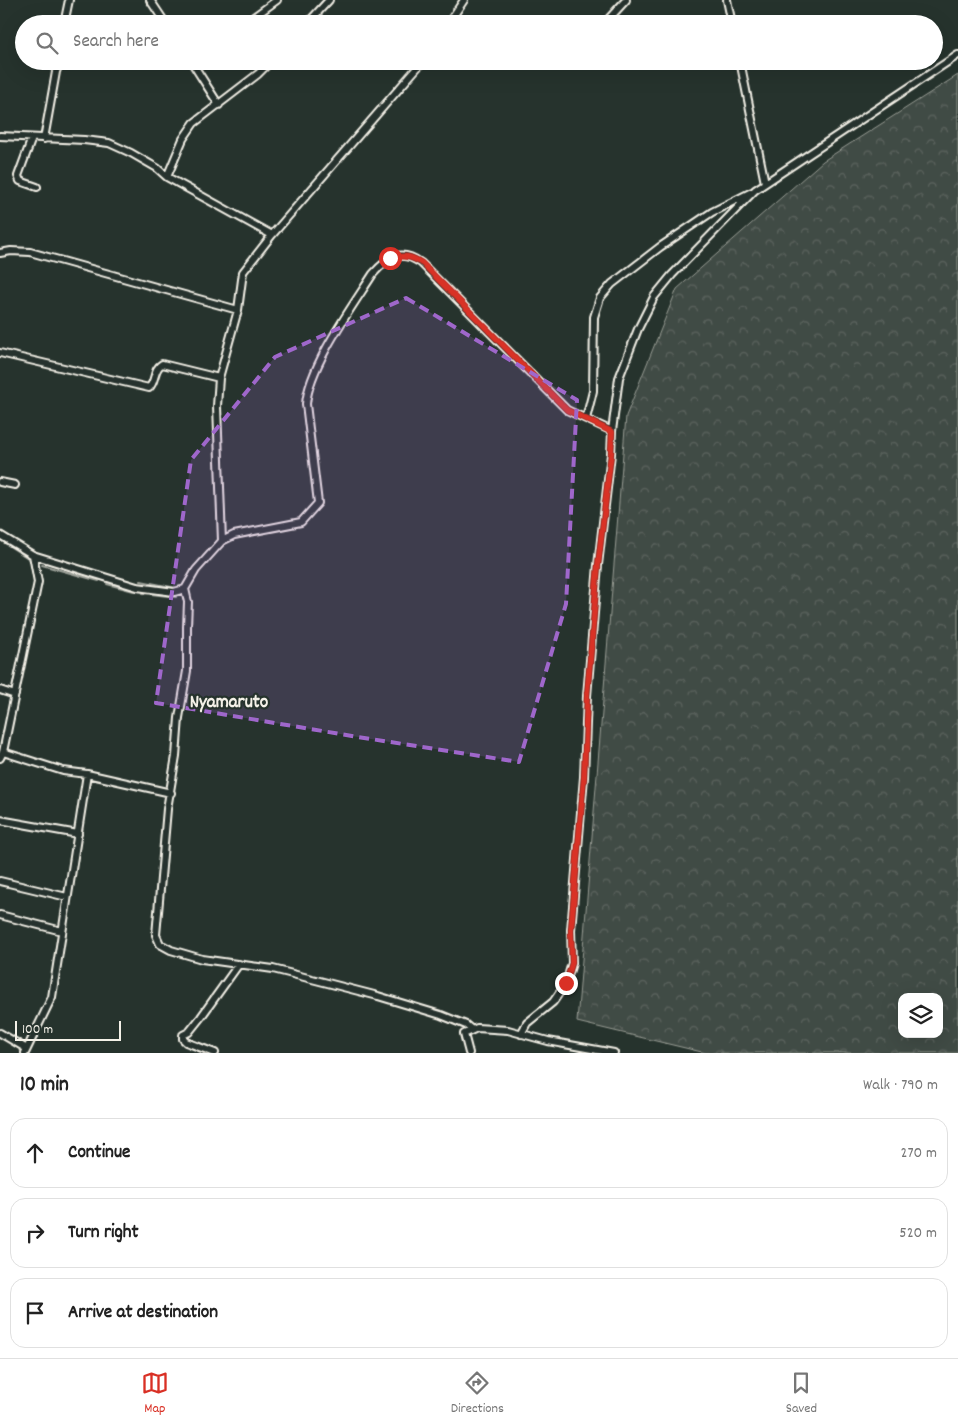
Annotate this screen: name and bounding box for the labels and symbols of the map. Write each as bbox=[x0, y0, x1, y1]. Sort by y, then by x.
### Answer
route start bbox=[379, 247, 402, 270]
district label: Nyamaruto bbox=[190, 690, 269, 717]
route end bbox=[555, 972, 578, 995]
scale bar bbox=[15, 1018, 121, 1041]

